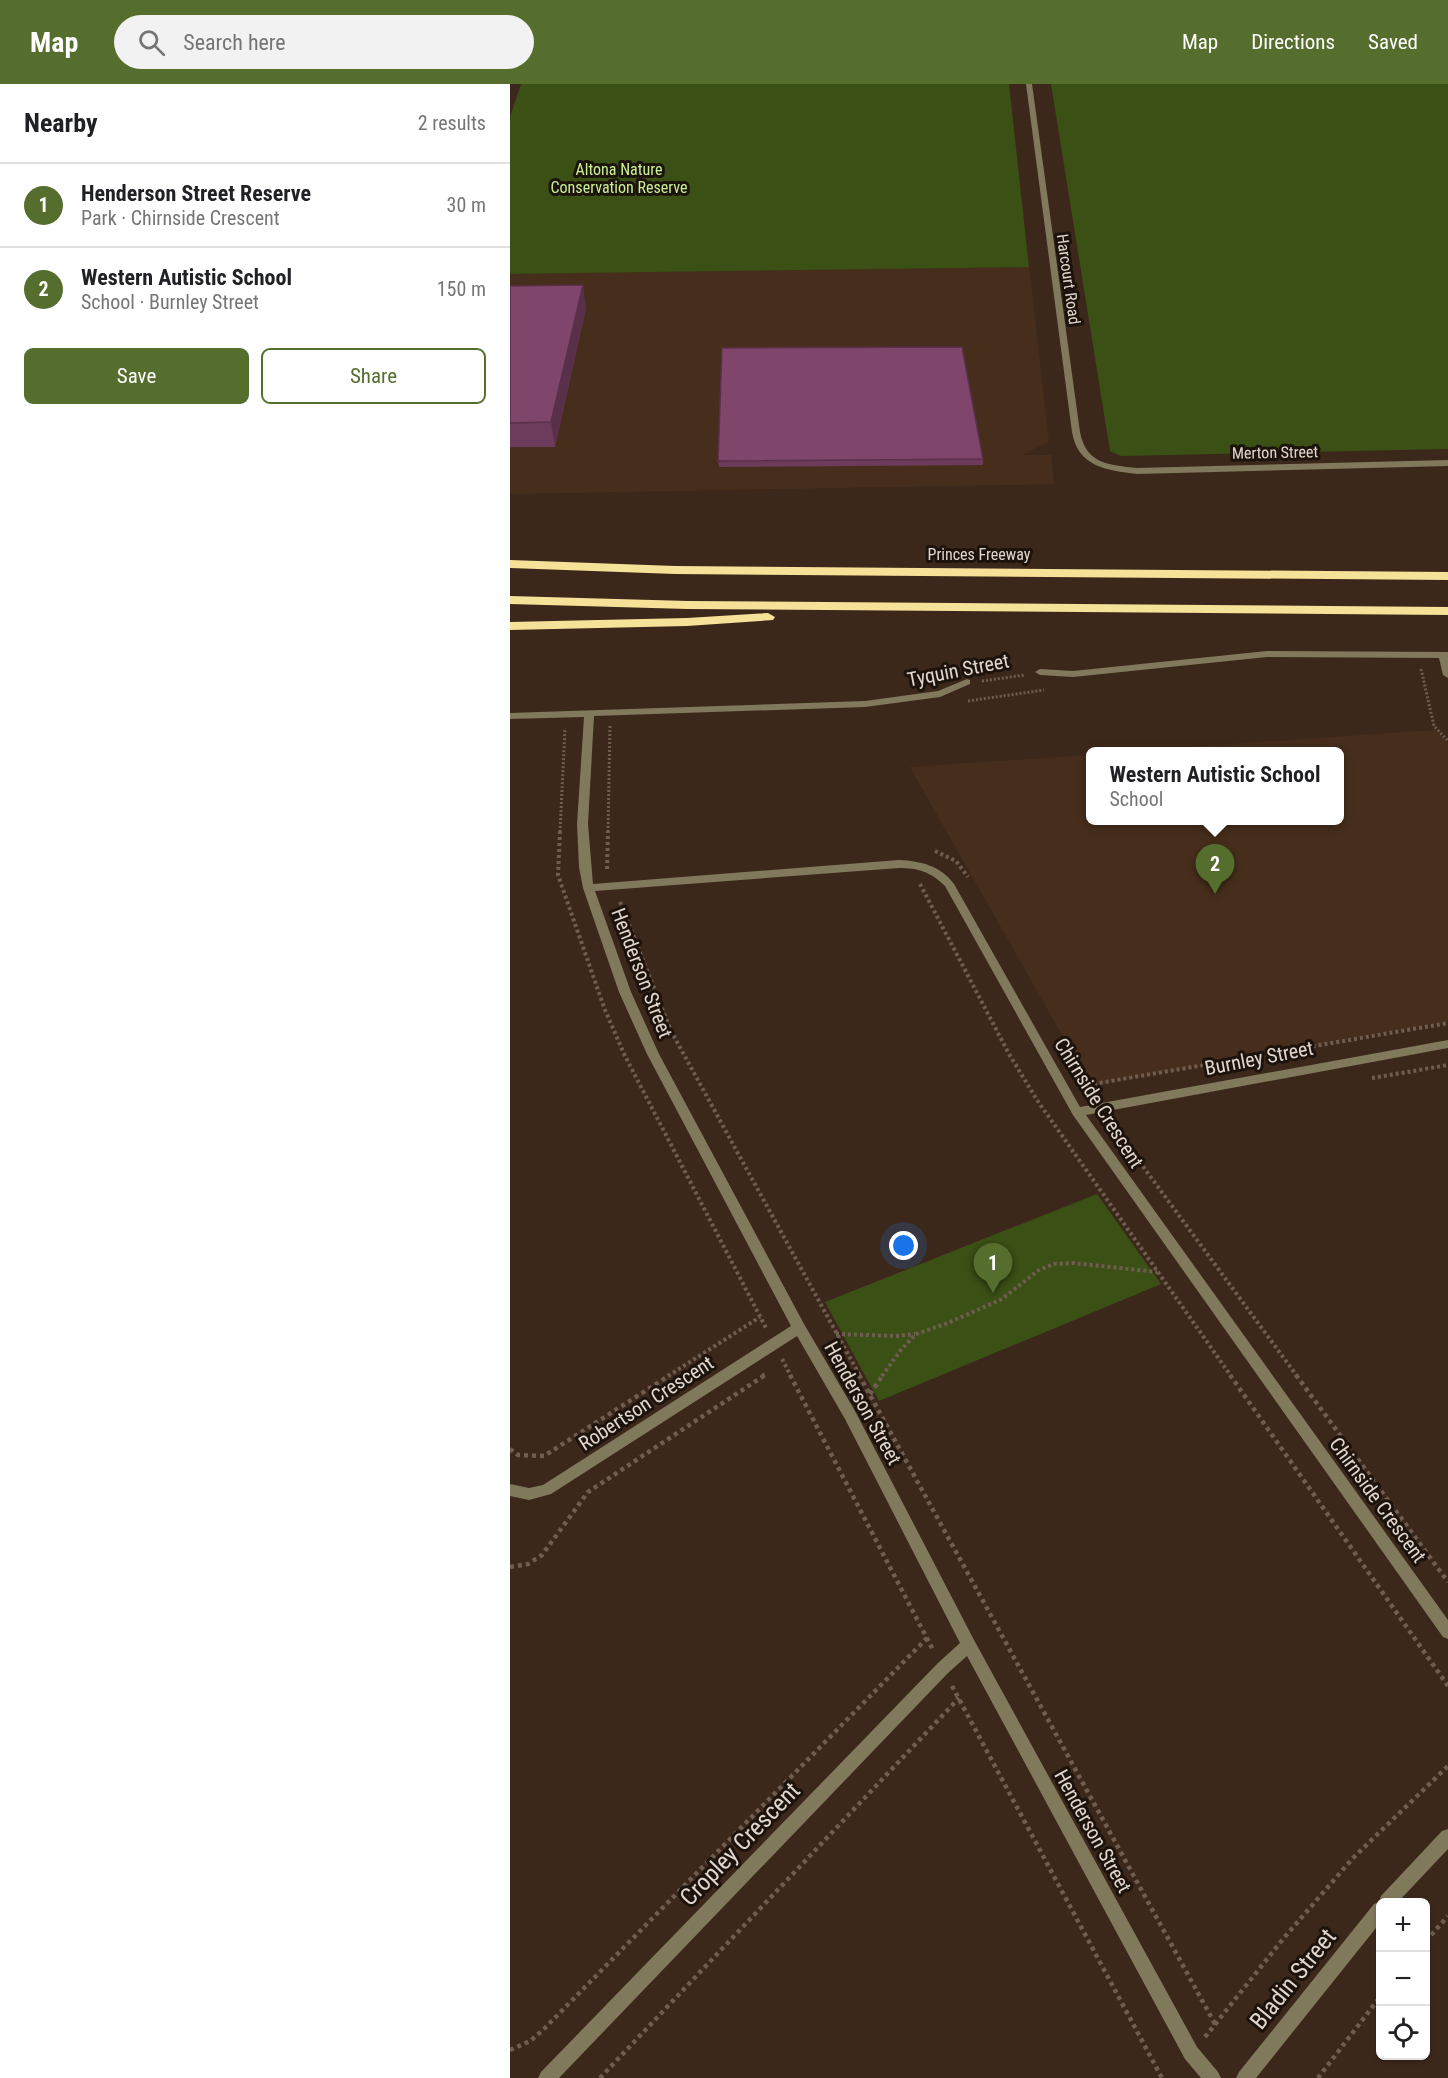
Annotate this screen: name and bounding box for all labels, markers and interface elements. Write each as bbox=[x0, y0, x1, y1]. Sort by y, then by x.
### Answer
search box bbox=[114, 15, 534, 69]
text: Map bbox=[30, 26, 78, 59]
icon: search bbox=[135, 26, 168, 59]
text: Search here bbox=[183, 30, 286, 55]
text: Map bbox=[1182, 30, 1218, 54]
text: Directions bbox=[1251, 30, 1335, 54]
text: Saved bbox=[1368, 30, 1418, 54]
text: Nearby bbox=[24, 108, 98, 138]
text: 2 results bbox=[418, 111, 486, 135]
park label: Altona Nature Conservation Reserve bbox=[551, 160, 687, 197]
text: Henderson Street Reserve bbox=[81, 181, 311, 206]
text: 1 bbox=[38, 193, 49, 217]
text: 30 m bbox=[447, 193, 486, 217]
text: Park · Chirnside Crescent bbox=[81, 206, 280, 230]
street label: Harcourt Road bbox=[1053, 233, 1084, 326]
text: Western Autistic School bbox=[81, 265, 292, 290]
text: 2 bbox=[38, 277, 49, 301]
text: 150 m bbox=[437, 277, 486, 301]
text: School · Burnley Street bbox=[81, 290, 259, 314]
button: Save bbox=[24, 348, 249, 404]
button: Share bbox=[261, 348, 486, 404]
street label: Merton Street bbox=[1232, 442, 1319, 463]
street label: Princes Freeway bbox=[928, 545, 1031, 564]
street label: Tyquin Street bbox=[905, 648, 1011, 692]
popup bbox=[1086, 747, 1344, 825]
text: Western Autistic School bbox=[1110, 762, 1320, 787]
text: School bbox=[1110, 787, 1163, 811]
pin: 2 bbox=[1196, 844, 1234, 894]
street label: Henderson Street bbox=[606, 905, 678, 1041]
street label: Chirnside Crescent bbox=[1049, 1033, 1149, 1173]
street label: Burnley Street bbox=[1203, 1036, 1315, 1080]
your location bbox=[889, 1231, 918, 1260]
pin: 1 bbox=[974, 1244, 1012, 1293]
street label: Henderson Street bbox=[819, 1337, 907, 1469]
street label: Robertson Crescent bbox=[574, 1350, 718, 1455]
street label: Chirnside Crescent bbox=[1325, 1433, 1432, 1567]
street label: Henderson Street bbox=[1049, 1765, 1137, 1897]
street label: Cropley Crescent bbox=[674, 1776, 806, 1912]
map controls bbox=[1376, 1898, 1430, 2060]
button: + bbox=[1376, 1898, 1430, 1952]
street label: Bladin Street bbox=[1244, 1923, 1342, 2035]
button: − bbox=[1376, 1952, 1430, 2006]
button: locate bbox=[1376, 2006, 1430, 2060]

